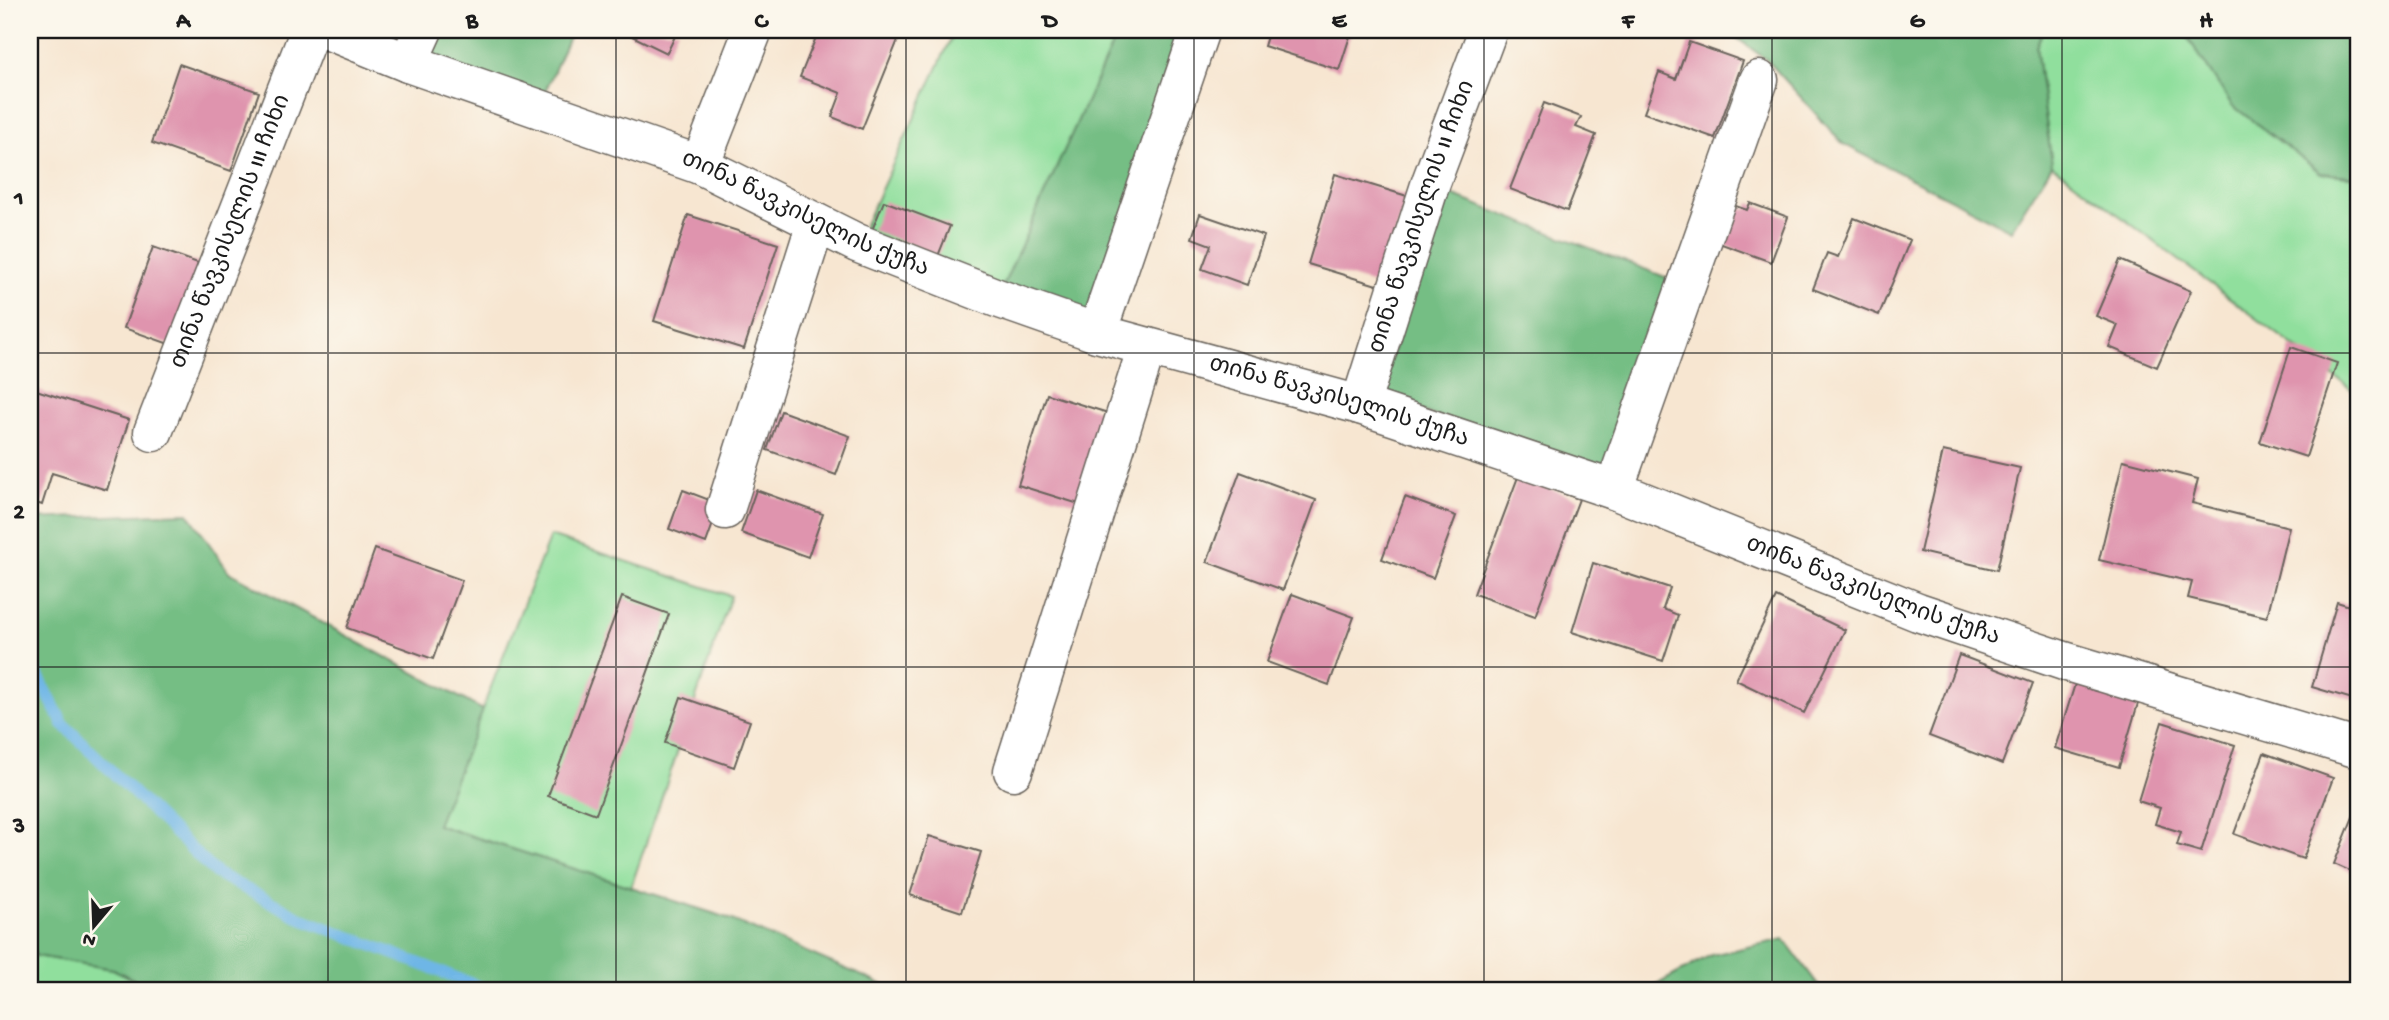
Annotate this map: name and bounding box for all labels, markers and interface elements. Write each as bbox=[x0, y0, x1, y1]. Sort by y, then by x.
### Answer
text: A bbox=[175, 9, 191, 36]
text: B bbox=[465, 9, 479, 36]
text: C bbox=[755, 9, 770, 36]
text: D bbox=[1041, 9, 1059, 36]
text: E bbox=[1332, 9, 1348, 36]
text: F bbox=[1621, 9, 1636, 36]
text: G bbox=[1910, 9, 1926, 36]
text: H bbox=[2199, 9, 2213, 36]
street label: თინა წავკისელის II ჩიხი bbox=[1364, 77, 1481, 357]
street label: თინა წავკისელის III ჩიხი bbox=[166, 91, 297, 373]
street label: თინა წავკისელის ქუჩა bbox=[678, 146, 932, 283]
text: 1 bbox=[13, 186, 24, 213]
street label: თინა წავკისელის ქუჩა bbox=[1206, 351, 1472, 454]
text: 2 bbox=[13, 500, 25, 527]
street label: თინა წავკისელის ქუჩა bbox=[1742, 531, 2003, 652]
text: 3 bbox=[12, 814, 25, 841]
north arrow bbox=[60, 890, 130, 960]
text: N bbox=[80, 926, 99, 952]

